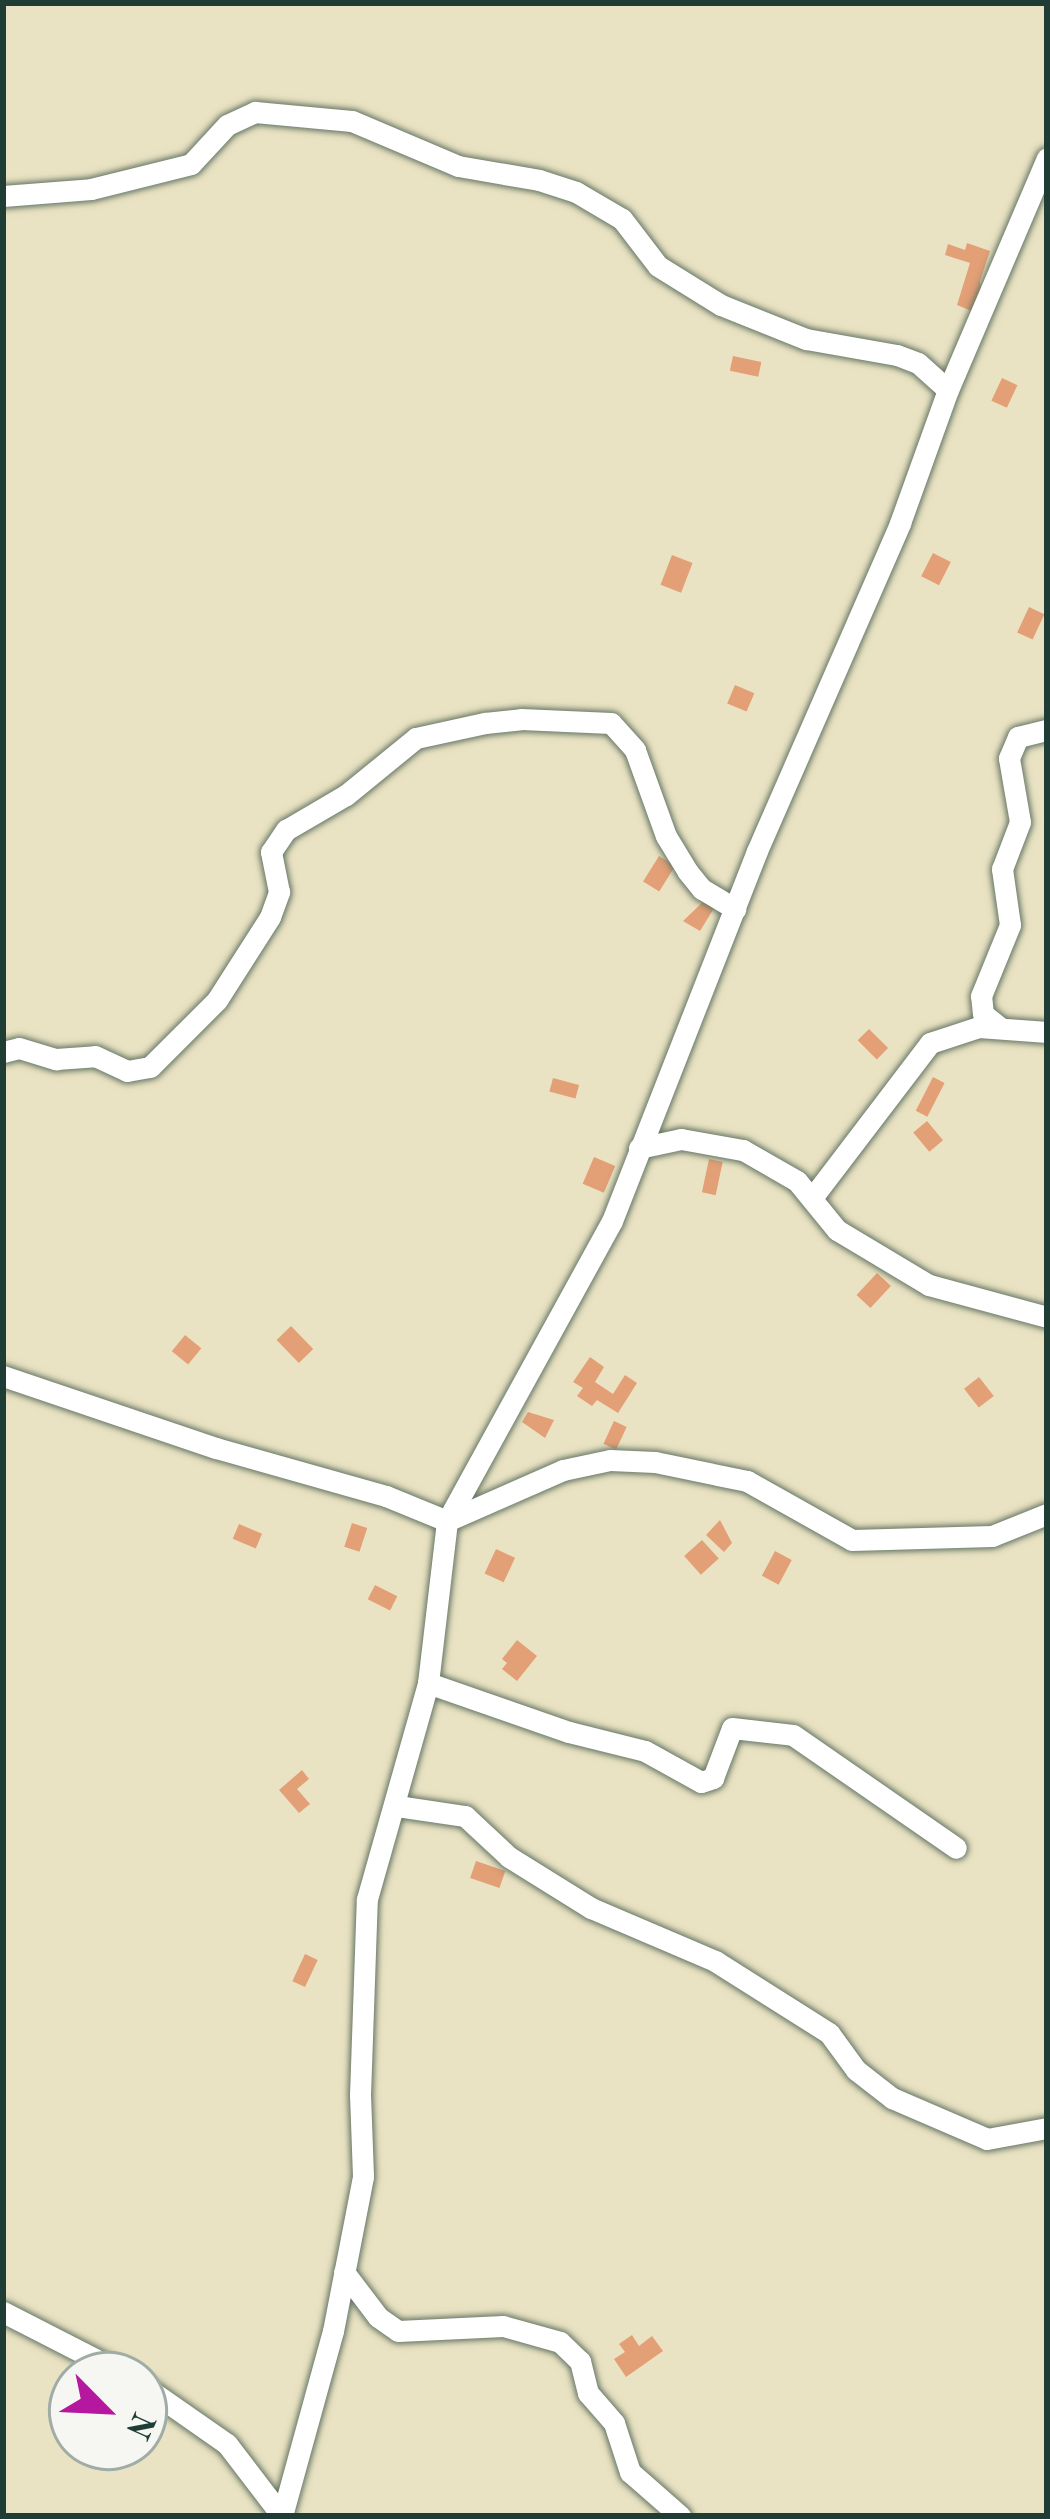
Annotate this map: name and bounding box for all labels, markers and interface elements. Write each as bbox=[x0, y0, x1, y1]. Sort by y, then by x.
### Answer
north arrow bbox=[48, 2351, 168, 2471]
text: N bbox=[118, 2406, 159, 2443]

